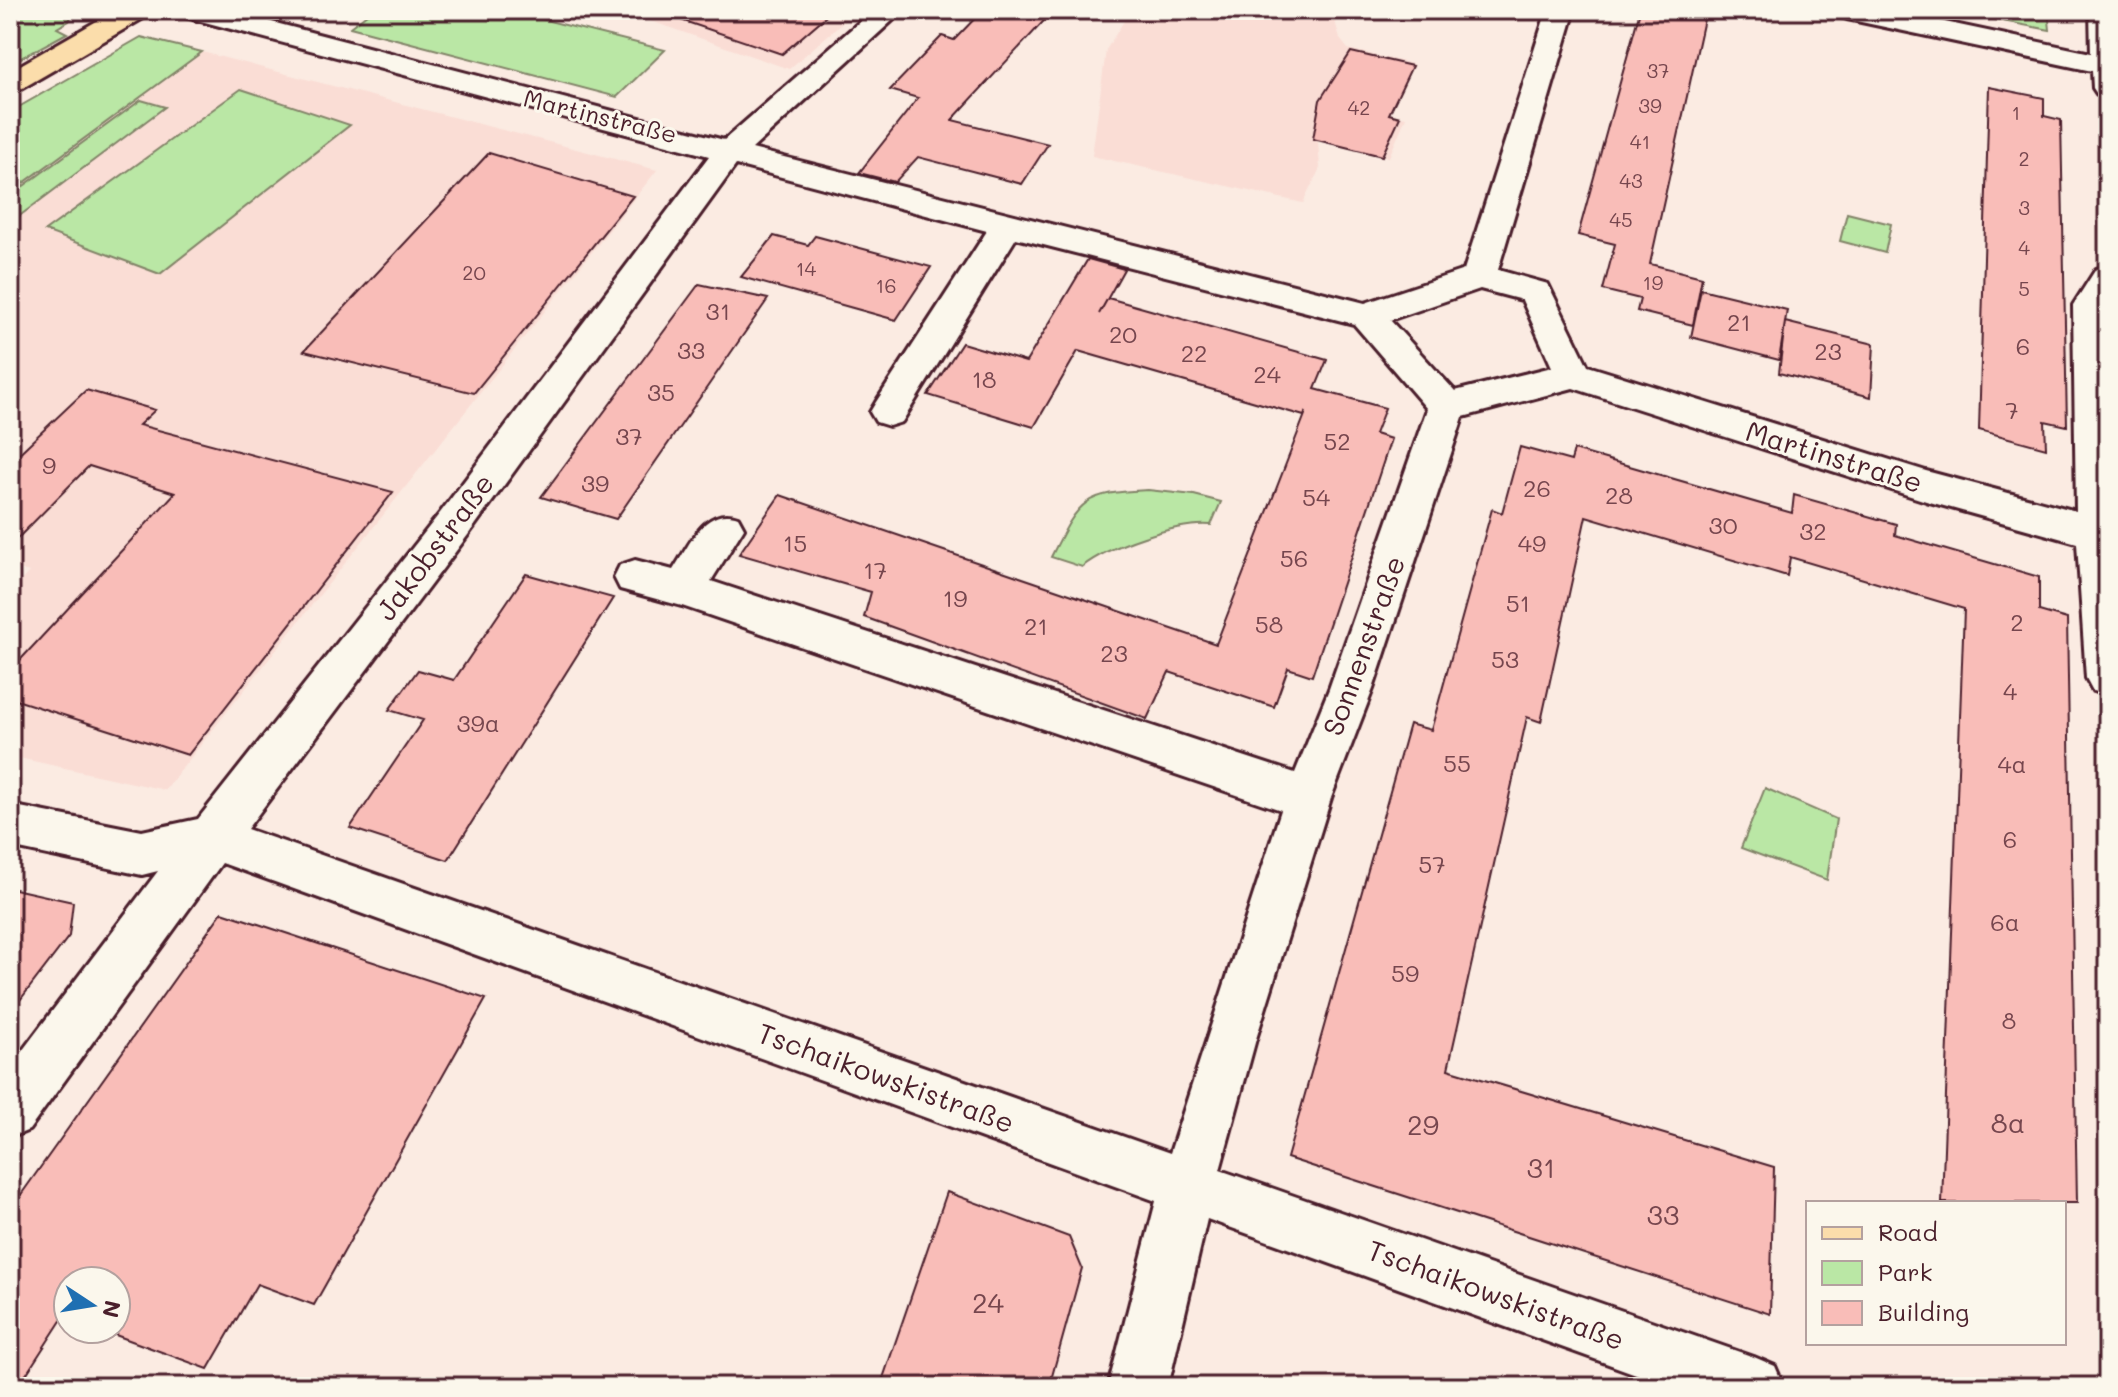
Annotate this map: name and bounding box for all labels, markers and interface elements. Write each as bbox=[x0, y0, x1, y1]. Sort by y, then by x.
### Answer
house number: 37 bbox=[1647, 57, 1669, 83]
street label: Martinstraße bbox=[521, 82, 680, 150]
house number: 39 bbox=[1638, 92, 1662, 118]
house number: 42 bbox=[1348, 94, 1370, 120]
house number: 1 bbox=[2012, 99, 2020, 125]
house number: 41 bbox=[1630, 128, 1650, 154]
house number: 2 bbox=[2018, 145, 2030, 171]
house number: 43 bbox=[1619, 167, 1643, 193]
house number: 3 bbox=[2018, 194, 2030, 220]
house number: 45 bbox=[1609, 206, 1633, 232]
house number: 4 bbox=[2018, 234, 2030, 260]
house number: 14 bbox=[796, 255, 817, 281]
house number: 20 bbox=[462, 259, 486, 285]
house number: 19 bbox=[1643, 269, 1664, 295]
house number: 16 bbox=[875, 272, 897, 298]
house number: 5 bbox=[2018, 275, 2030, 301]
house number: 31 bbox=[706, 295, 730, 326]
house number: 21 bbox=[1727, 306, 1751, 337]
house number: 20 bbox=[1109, 318, 1137, 349]
house number: 6 bbox=[2016, 330, 2030, 361]
house number: 33 bbox=[677, 334, 705, 365]
house number: 23 bbox=[1814, 335, 1842, 366]
house number: 22 bbox=[1181, 337, 1207, 368]
house number: 24 bbox=[1253, 358, 1281, 389]
house number: 18 bbox=[971, 363, 997, 394]
house number: 35 bbox=[647, 376, 675, 407]
house number: 7 bbox=[2005, 394, 2019, 425]
street label: Martinstraße bbox=[1742, 412, 1927, 500]
house number: 37 bbox=[615, 420, 643, 451]
house number: 52 bbox=[1323, 425, 1351, 456]
house number: 9 bbox=[42, 449, 56, 480]
street label: Jakobstraße bbox=[367, 466, 501, 627]
house number: 39 bbox=[581, 467, 609, 498]
house number: 26 bbox=[1523, 472, 1551, 503]
house number: 28 bbox=[1605, 479, 1633, 510]
house number: 54 bbox=[1302, 481, 1330, 512]
house number: 30 bbox=[1709, 509, 1738, 540]
house number: 32 bbox=[1799, 515, 1827, 546]
house number: 15 bbox=[783, 527, 807, 558]
house number: 49 bbox=[1518, 527, 1546, 558]
house number: 56 bbox=[1280, 542, 1308, 573]
street label: Sonnenstraße bbox=[1314, 551, 1412, 740]
house number: 17 bbox=[863, 554, 887, 585]
house number: 19 bbox=[943, 582, 967, 613]
house number: 51 bbox=[1506, 587, 1530, 618]
house number: 2 bbox=[2010, 606, 2024, 637]
house number: 58 bbox=[1255, 608, 1283, 639]
house number: 21 bbox=[1024, 610, 1048, 641]
house number: 23 bbox=[1100, 637, 1128, 668]
house number: 53 bbox=[1491, 643, 1519, 674]
house number: 4 bbox=[2003, 675, 2017, 706]
house number: 39a bbox=[456, 707, 500, 738]
house number: 55 bbox=[1443, 747, 1471, 778]
house number: 4a bbox=[1997, 748, 2027, 779]
house number: 6 bbox=[2003, 823, 2017, 854]
house number: 57 bbox=[1418, 848, 1446, 879]
house number: 6a bbox=[1990, 906, 2020, 937]
house number: 59 bbox=[1391, 957, 1419, 988]
house number: 8 bbox=[2002, 1004, 2016, 1035]
street label: Tschaikowskistraße bbox=[753, 1014, 1019, 1140]
house number: 8a bbox=[1991, 1104, 2025, 1140]
house number: 29 bbox=[1407, 1106, 1439, 1142]
house number: 31 bbox=[1527, 1149, 1555, 1185]
house number: 33 bbox=[1647, 1196, 1679, 1232]
legend bbox=[1806, 1201, 2066, 1345]
text: Road bbox=[1878, 1216, 1938, 1247]
street label: Tschaikowskistraße bbox=[1363, 1231, 1629, 1357]
text: Park bbox=[1878, 1256, 1932, 1287]
north arrow bbox=[52, 1265, 132, 1345]
house number: 24 bbox=[972, 1284, 1005, 1320]
text: Building bbox=[1878, 1296, 1969, 1327]
text: N bbox=[96, 1298, 128, 1320]

